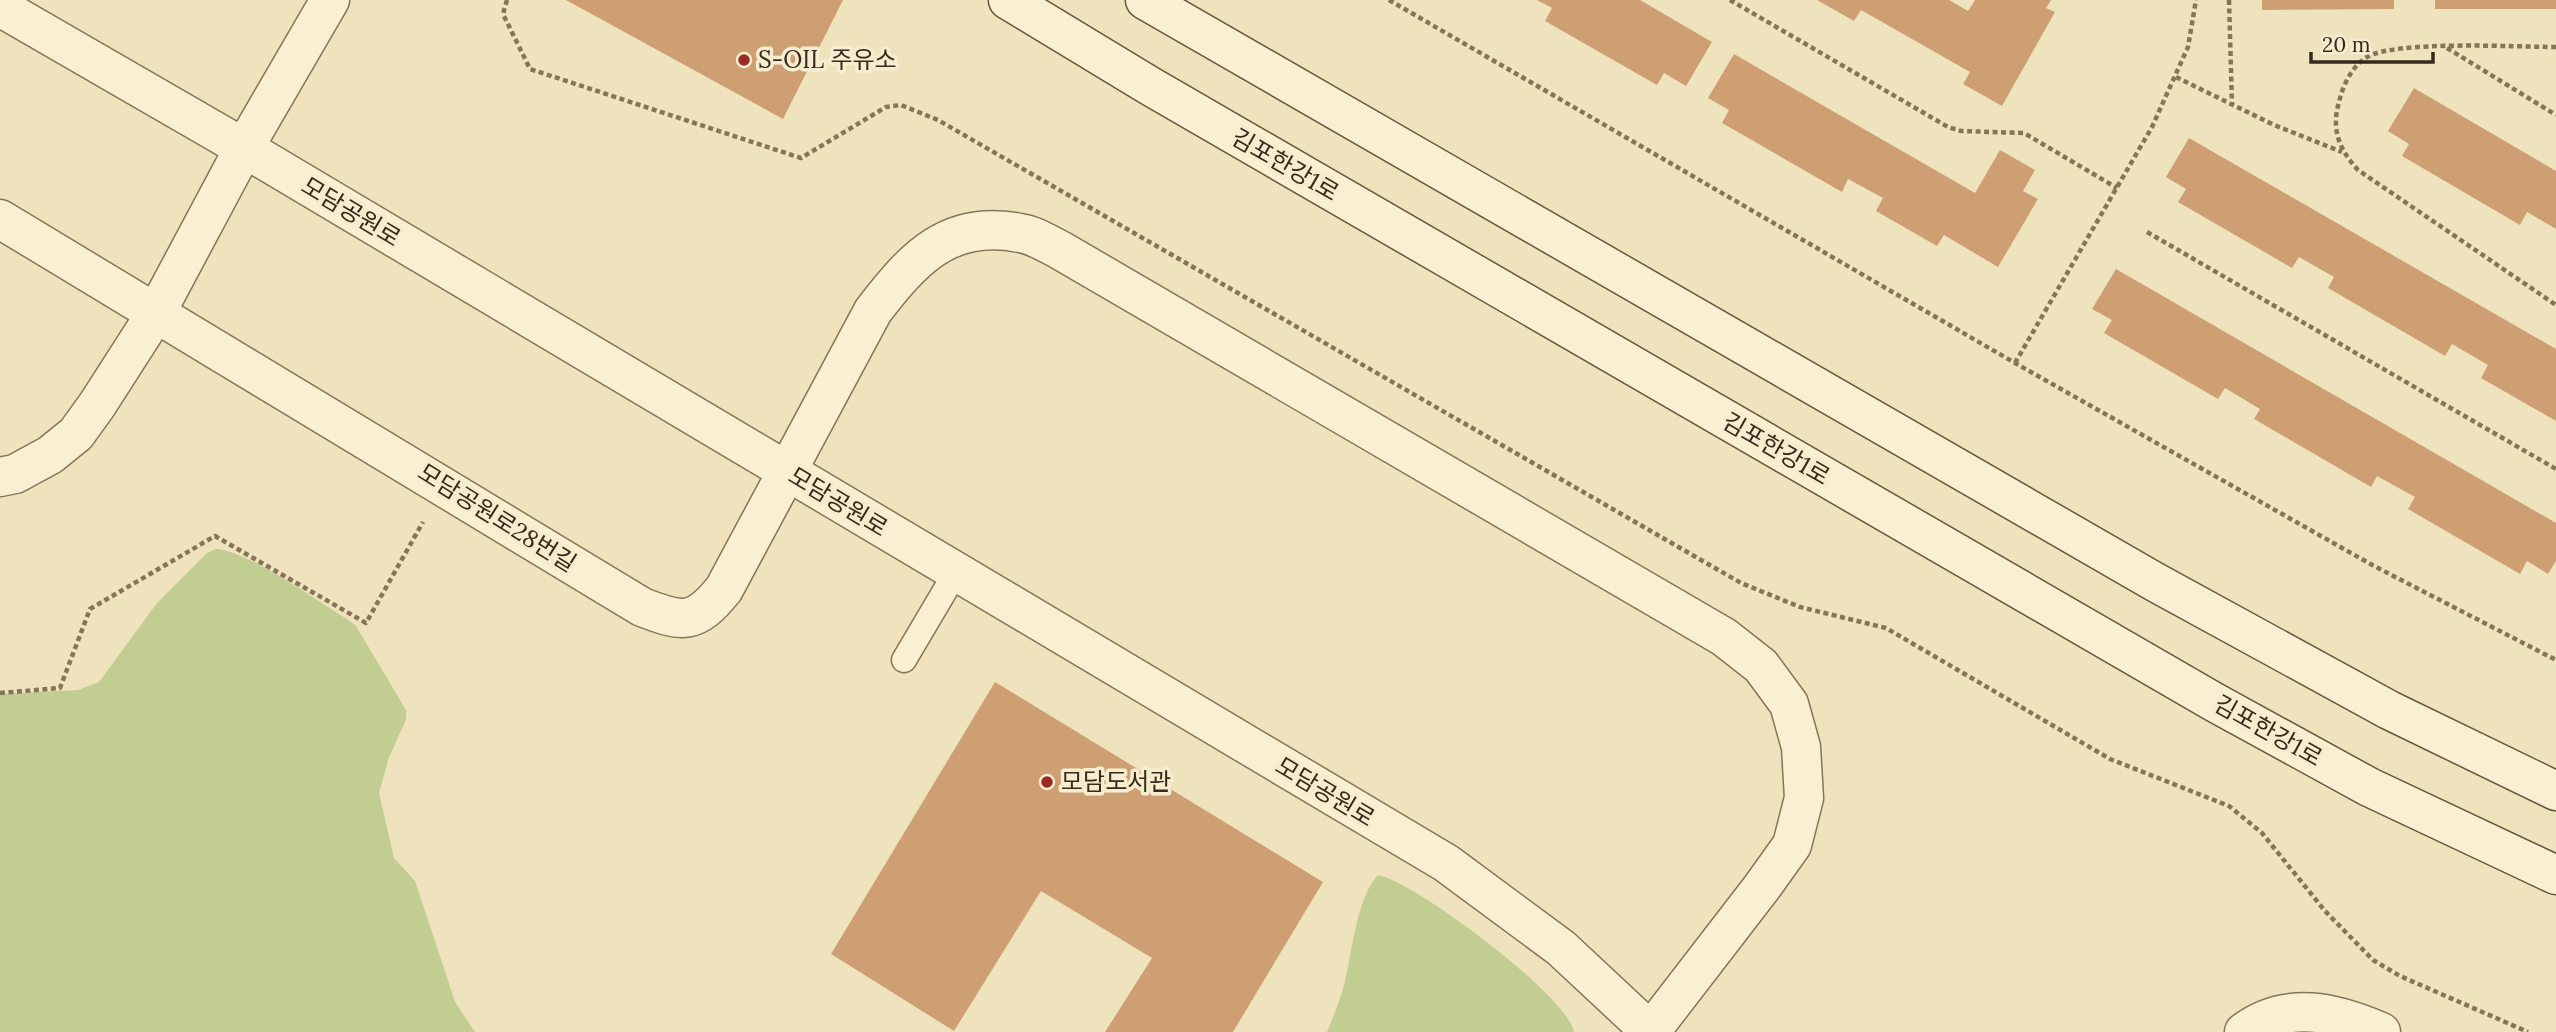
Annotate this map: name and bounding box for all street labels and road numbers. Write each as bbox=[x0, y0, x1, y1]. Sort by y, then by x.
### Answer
street label: 김포한강1로 bbox=[1226, 121, 1345, 208]
street label: 모담공원로 bbox=[296, 170, 407, 253]
street label: 김포한강1로 bbox=[1717, 405, 1836, 492]
street label: 모담공원로28번길 bbox=[412, 456, 582, 579]
street label: 모담공원로 bbox=[783, 460, 894, 543]
street label: 김포한강1로 bbox=[2209, 688, 2328, 773]
street label: 모담공원로 bbox=[1270, 750, 1381, 833]

